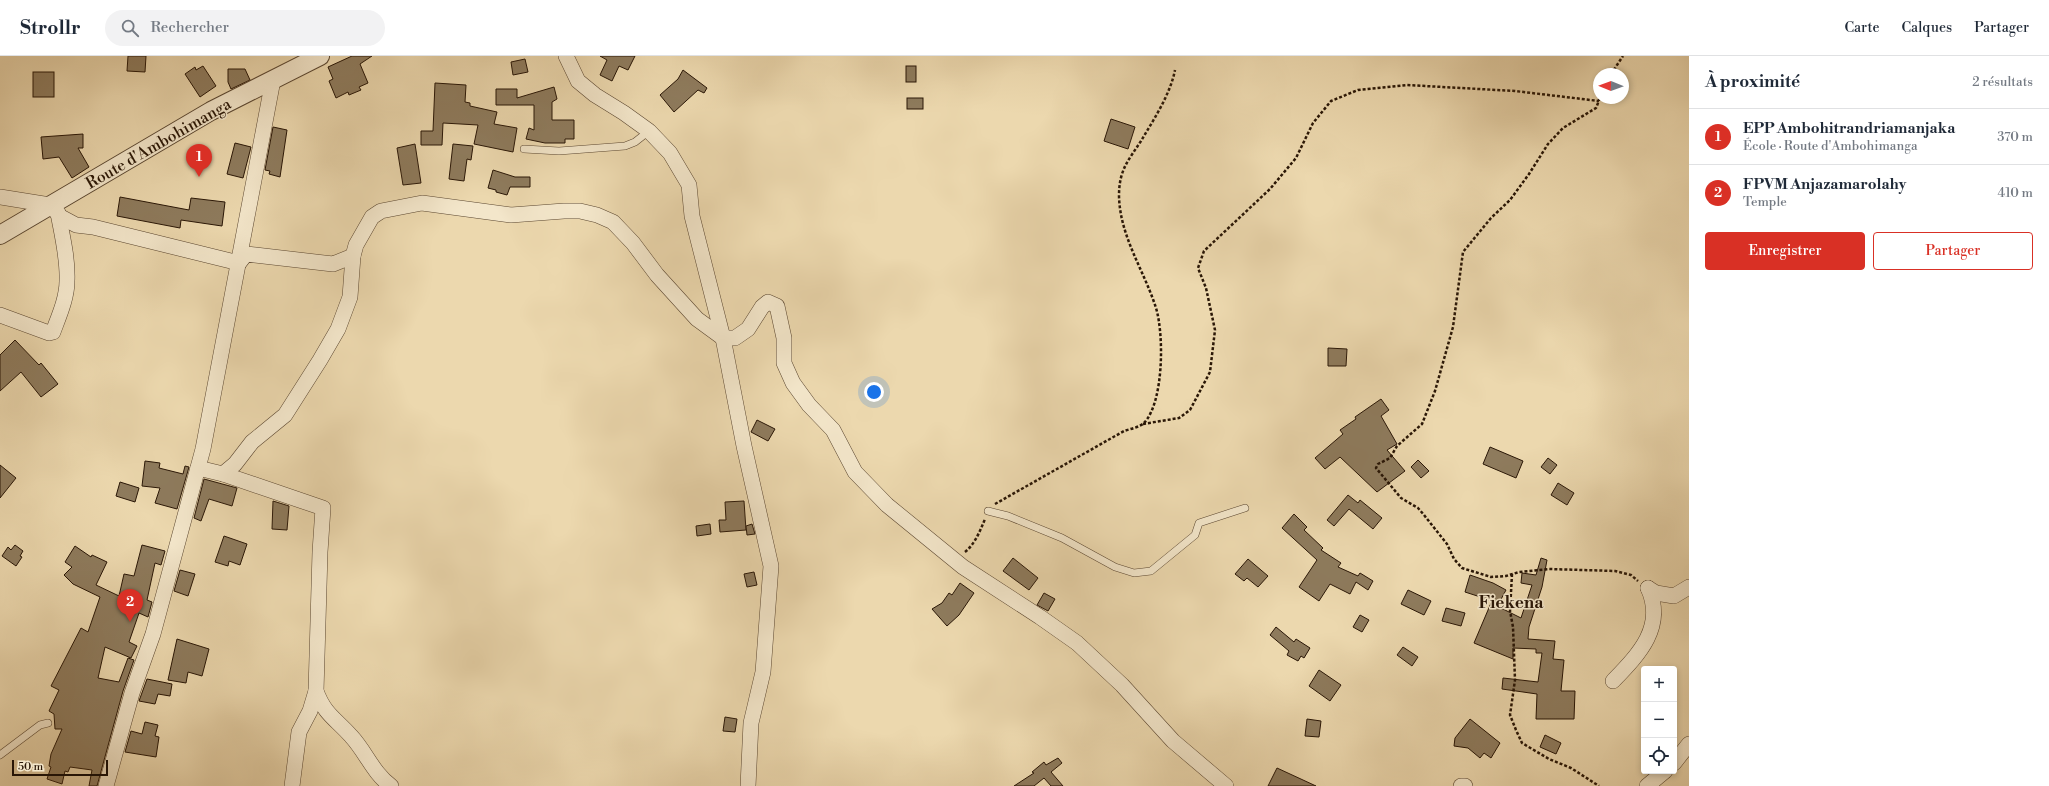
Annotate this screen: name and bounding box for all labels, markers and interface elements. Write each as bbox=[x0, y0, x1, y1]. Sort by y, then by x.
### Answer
search box bbox=[105, 10, 385, 46]
text: Strollr bbox=[20, 16, 81, 40]
icon: search bbox=[119, 17, 141, 39]
text: Rechercher bbox=[151, 18, 229, 37]
text: Carte bbox=[1844, 19, 1879, 37]
text: Calques bbox=[1901, 19, 1952, 37]
text: Partager bbox=[1974, 19, 2029, 37]
north arrow bbox=[1593, 68, 1629, 104]
text: À proximité bbox=[1705, 71, 1800, 93]
text: 2 résultats bbox=[1972, 74, 2033, 90]
street label: Route d'Ambohimanga bbox=[82, 94, 236, 194]
text: EPP Ambohitrandriamanjaka bbox=[1743, 119, 1955, 138]
text: 1 bbox=[1715, 129, 1721, 145]
text: 370 m bbox=[1997, 129, 2033, 145]
text: École · Route d'Ambohimanga bbox=[1743, 138, 1918, 154]
pin: 1 bbox=[186, 144, 212, 177]
text: FPVM Anjazamarolahy bbox=[1743, 175, 1906, 194]
text: 2 bbox=[1714, 185, 1722, 201]
text: 410 m bbox=[1997, 185, 2033, 201]
text: Temple bbox=[1743, 194, 1787, 210]
button: Enregistrer bbox=[1705, 232, 1865, 270]
button: Partager bbox=[1873, 232, 2033, 270]
your location bbox=[864, 382, 884, 402]
pin: 2 bbox=[117, 589, 143, 622]
district label: Fiekena bbox=[1478, 592, 1544, 614]
map controls bbox=[1641, 666, 1677, 774]
button: + bbox=[1641, 666, 1677, 702]
button: − bbox=[1641, 702, 1677, 738]
button: locate bbox=[1641, 738, 1677, 774]
scale bar bbox=[12, 758, 108, 777]
text: 50 m bbox=[18, 760, 43, 774]

